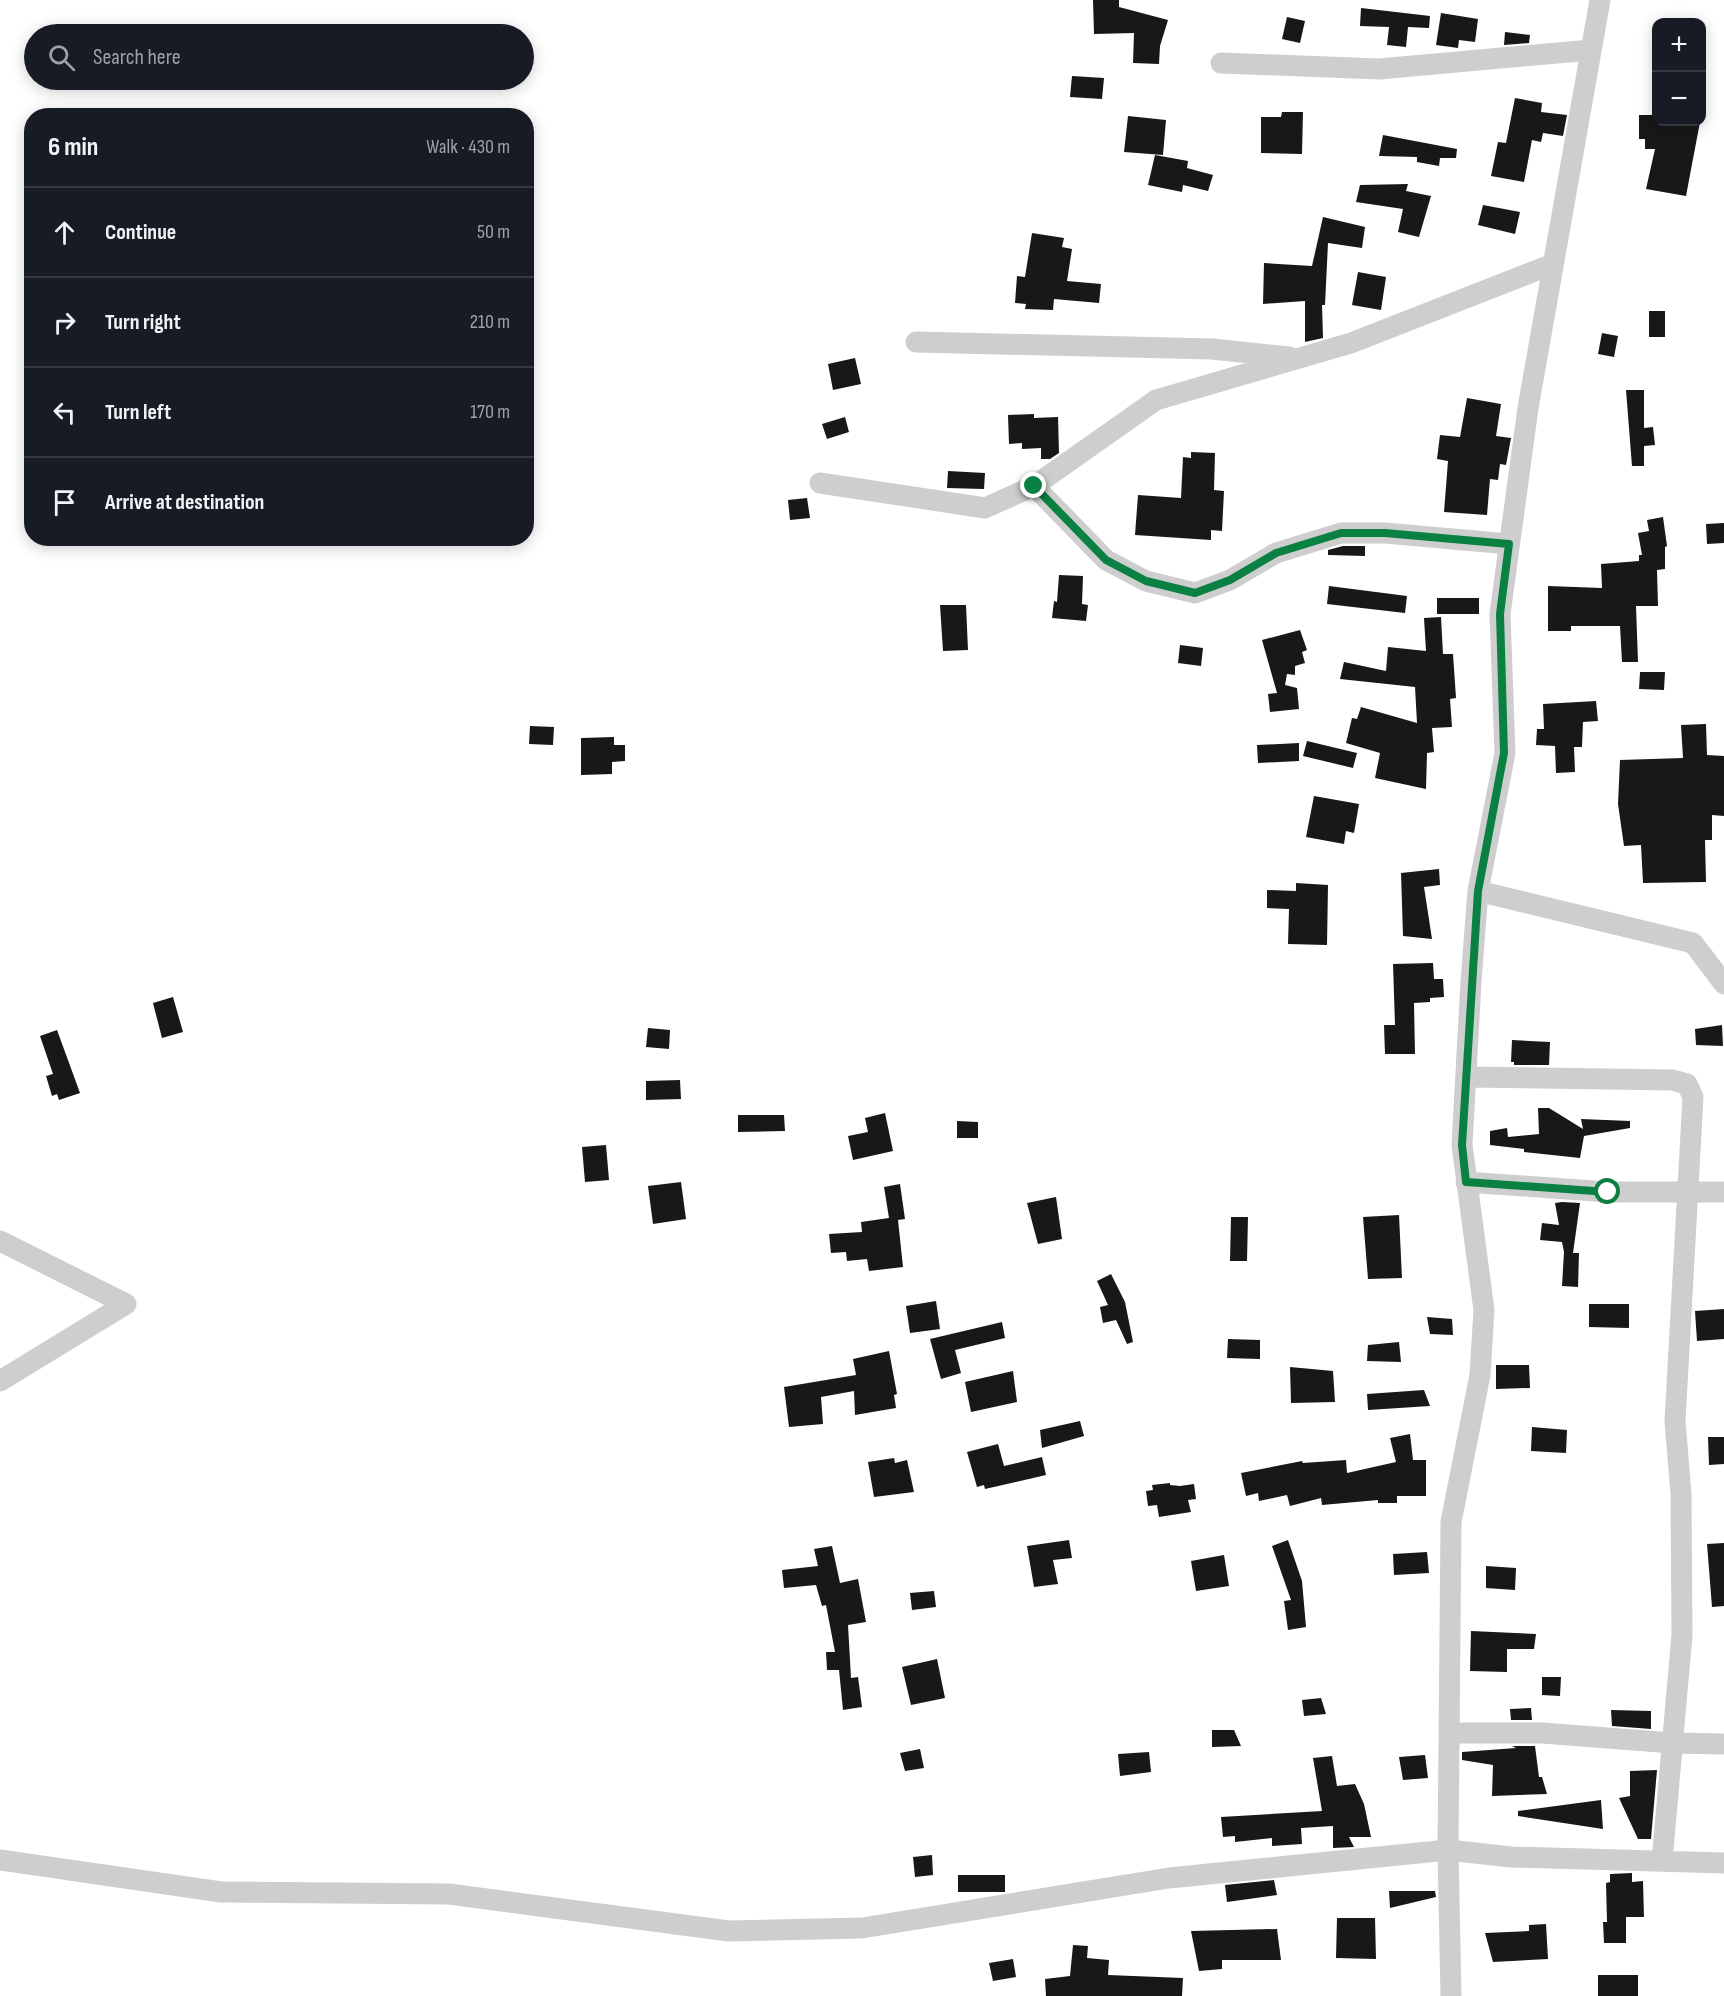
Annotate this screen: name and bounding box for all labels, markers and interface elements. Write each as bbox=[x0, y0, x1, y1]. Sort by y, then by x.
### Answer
map controls bbox=[1652, 18, 1706, 126]
button: + bbox=[1652, 18, 1706, 72]
search box bbox=[24, 24, 534, 90]
icon: search bbox=[45, 41, 78, 74]
text: Search here bbox=[93, 44, 180, 71]
button: − bbox=[1652, 72, 1706, 126]
text: 6 min bbox=[48, 132, 98, 163]
text: Walk · 430 m bbox=[426, 135, 510, 159]
icon: ahead bbox=[48, 216, 81, 249]
text: Continue bbox=[105, 219, 176, 246]
text: 50 m bbox=[477, 220, 510, 244]
icon: right bbox=[48, 306, 81, 339]
text: Turn right bbox=[105, 309, 181, 336]
text: 210 m bbox=[470, 310, 510, 334]
icon: left bbox=[48, 396, 81, 429]
text: Turn left bbox=[105, 399, 171, 426]
text: 170 m bbox=[470, 400, 510, 424]
route end bbox=[1020, 472, 1046, 498]
icon: arrive bbox=[48, 486, 81, 519]
text: Arrive at destination bbox=[105, 489, 264, 516]
route start bbox=[1594, 1178, 1620, 1204]

